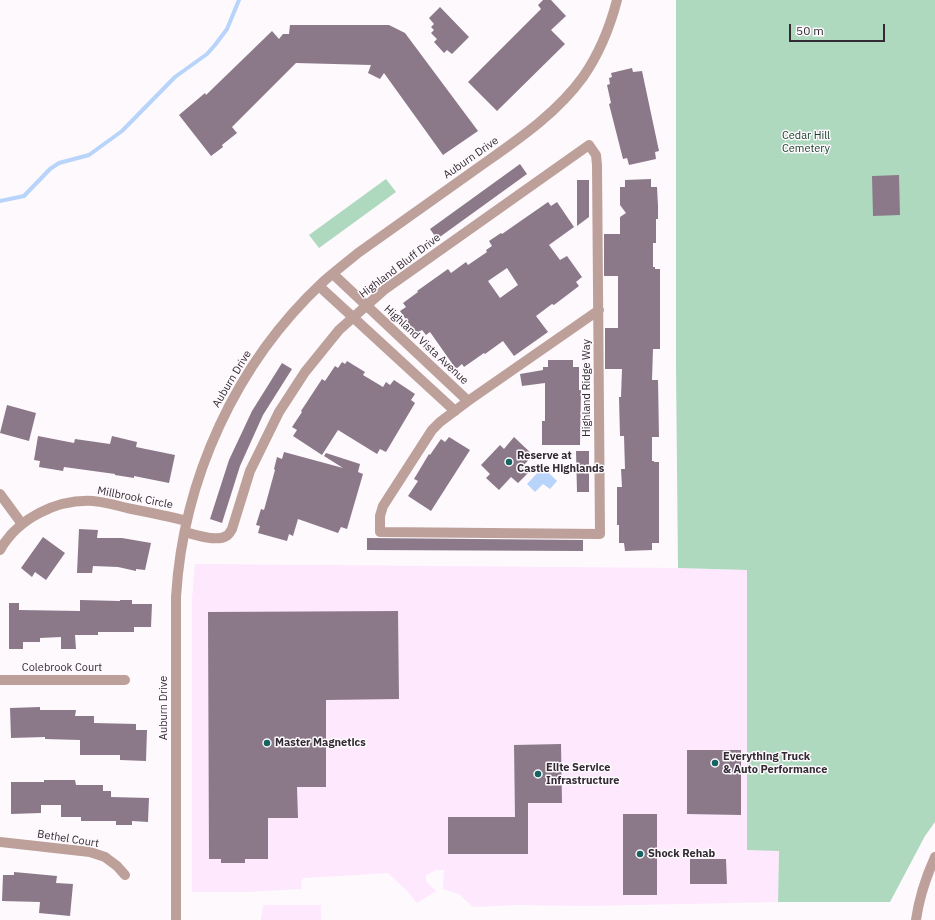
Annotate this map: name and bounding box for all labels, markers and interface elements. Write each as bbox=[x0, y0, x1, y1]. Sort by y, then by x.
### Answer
scale bar bbox=[791, 16, 887, 42]
text: 50 m bbox=[796, 23, 824, 38]
park label: Cedar Hill Cemetery bbox=[782, 129, 830, 155]
street label: Auburn Drive bbox=[441, 134, 501, 182]
street label: Highland Bluff Drive bbox=[357, 231, 443, 301]
street label: Highland Vista Avenue bbox=[381, 303, 471, 387]
street label: Highland Ridge Way bbox=[580, 339, 594, 437]
street label: Auburn Drive bbox=[210, 348, 254, 410]
place label: Reserve at Castle Highlands bbox=[517, 449, 604, 475]
marker: Reserve at Castle Highlands bbox=[504, 457, 514, 467]
street label: Millbrook Circle bbox=[96, 484, 174, 512]
street label: Colebrook Court bbox=[22, 661, 102, 675]
street label: Auburn Drive bbox=[157, 676, 171, 740]
place label: Master Magnetics bbox=[275, 736, 366, 750]
marker: Master Magnetics bbox=[262, 738, 272, 748]
place label: Everything Truck & Auto Performance bbox=[723, 750, 827, 776]
marker: Everything Truck & Auto Performance bbox=[710, 758, 720, 768]
place label: Elite Service Infrastructure bbox=[546, 761, 620, 787]
marker: Elite Service Infrastructure bbox=[533, 769, 543, 779]
street label: Bethel Court bbox=[36, 828, 100, 850]
place label: Shock Rehab bbox=[648, 847, 715, 861]
marker: Shock Rehab bbox=[635, 849, 645, 859]

